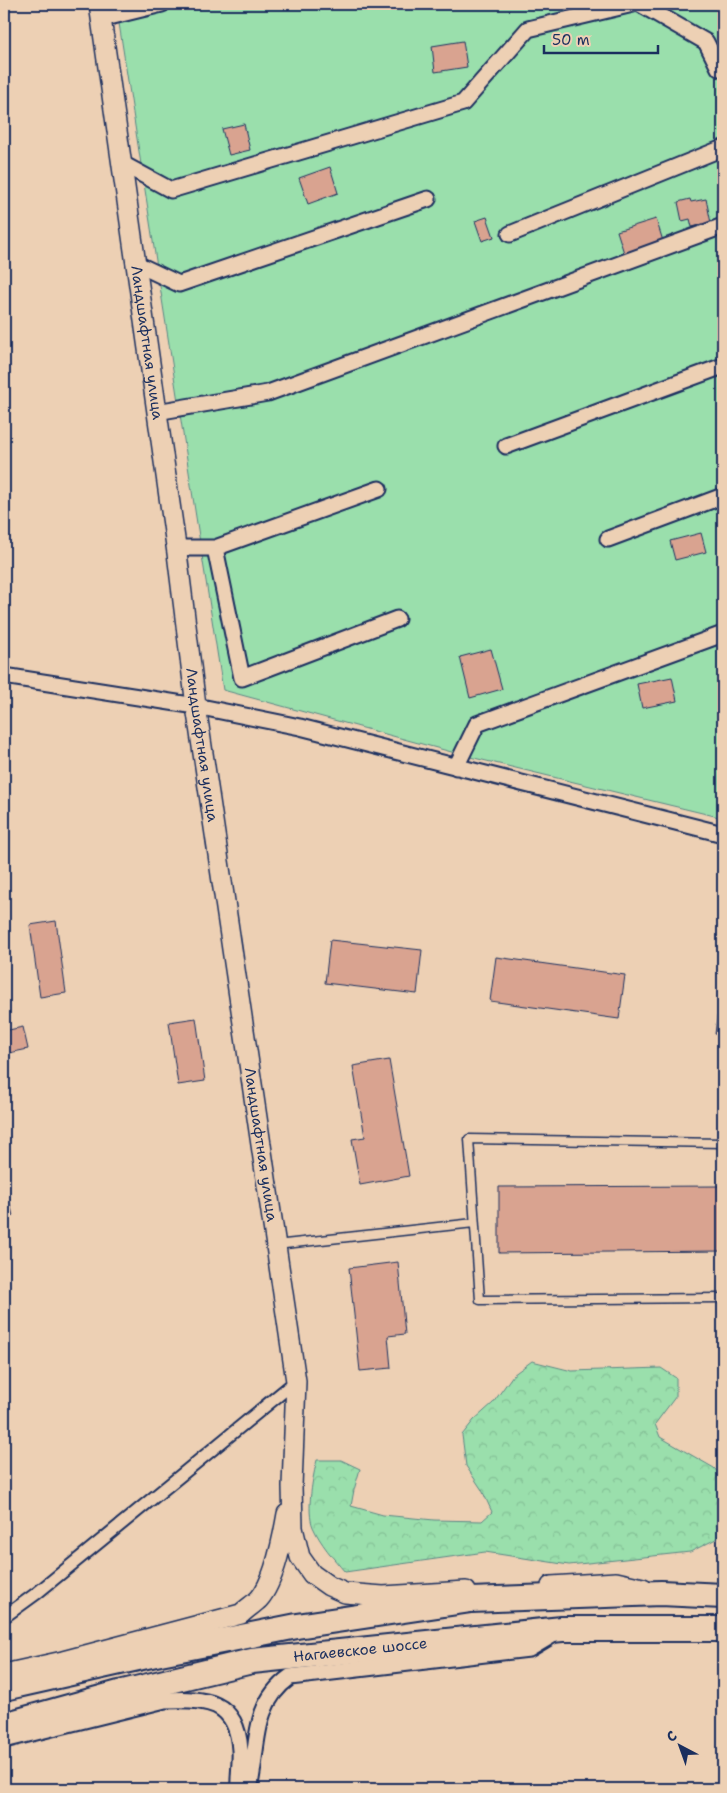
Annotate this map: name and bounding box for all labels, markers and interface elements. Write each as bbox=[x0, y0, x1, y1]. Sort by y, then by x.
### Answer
scale bar bbox=[544, 22, 658, 54]
text: 50 m bbox=[552, 30, 590, 50]
street label: Ландшафтная улица bbox=[126, 264, 168, 422]
street label: Ландшафтная улица bbox=[181, 667, 223, 824]
street label: Ландшафтная улица bbox=[240, 1066, 282, 1224]
street label: Нагаевское шоссе bbox=[292, 1633, 428, 1667]
north arrow bbox=[654, 1720, 704, 1770]
text: С bbox=[662, 1727, 681, 1746]

